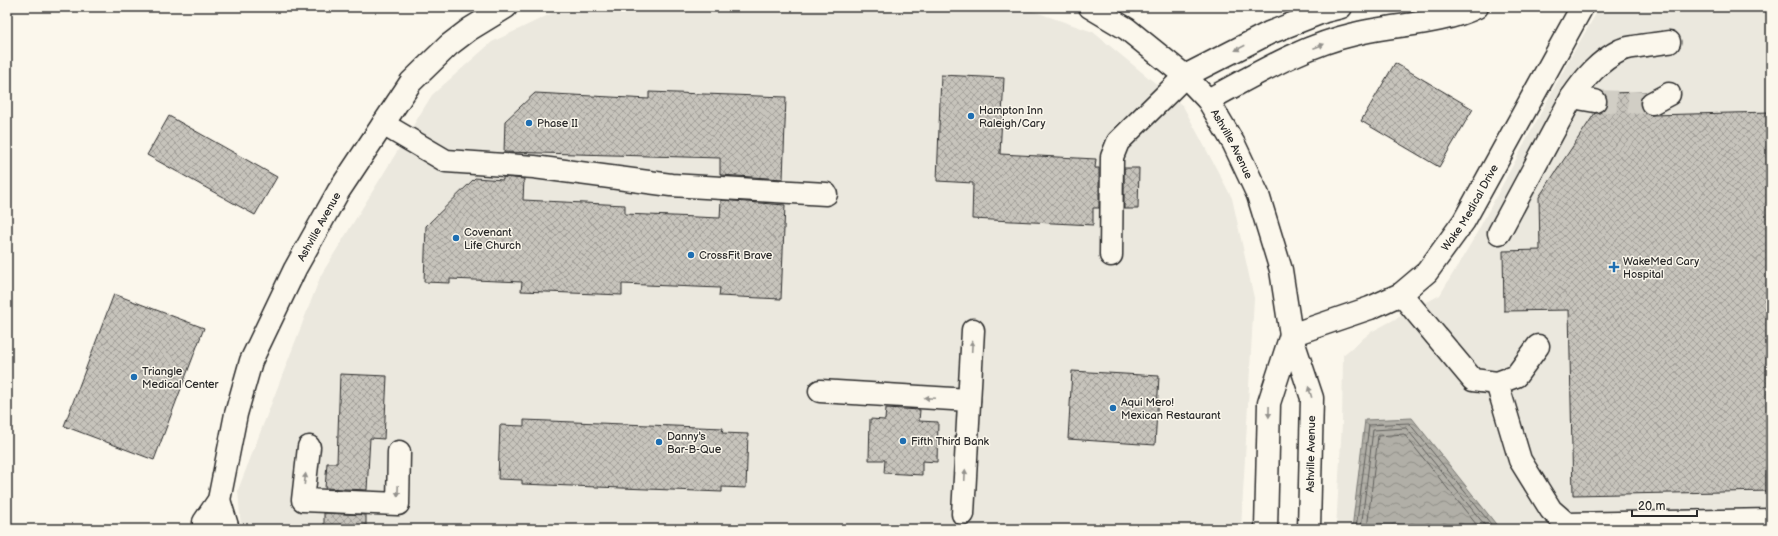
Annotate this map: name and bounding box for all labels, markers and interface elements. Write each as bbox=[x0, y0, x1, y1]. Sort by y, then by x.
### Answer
one-way arrow bbox=[1314, 42, 1326, 48]
one-way arrow bbox=[1234, 45, 1246, 51]
place label: Hampton Inn Raleigh/Cary bbox=[979, 104, 1045, 130]
street label: Ashville Avenue bbox=[1208, 107, 1256, 181]
marker: Hampton Inn Raleigh/Cary bbox=[966, 111, 976, 121]
place label: Phase II bbox=[537, 117, 579, 130]
marker: Phase II bbox=[524, 118, 534, 128]
street label: Wake Medical Drive bbox=[1438, 162, 1501, 253]
street label: Ashville Avenue bbox=[294, 189, 343, 263]
place label: Covenant Life Church bbox=[464, 226, 521, 252]
marker: Covenant Life Church bbox=[451, 233, 461, 243]
place label: CrossFit Brave bbox=[699, 249, 773, 262]
marker: CrossFit Brave bbox=[686, 250, 696, 260]
place label: WakeMed Cary Hospital bbox=[1623, 255, 1699, 281]
marker: WakeMed Cary Hospital bbox=[1608, 261, 1620, 273]
one-way arrow bbox=[969, 339, 975, 352]
place label: Triangle Medical Center bbox=[142, 365, 220, 391]
marker: Triangle Medical Center bbox=[129, 372, 139, 382]
one-way arrow bbox=[1307, 386, 1313, 398]
one-way arrow bbox=[924, 394, 936, 401]
place label: Aqui Mero! Mexican Restaurant bbox=[1121, 396, 1221, 422]
marker: Aqui Mero! Mexican Restaurant bbox=[1108, 403, 1118, 413]
one-way arrow bbox=[1266, 406, 1272, 419]
street label: Ashville Avenue bbox=[1304, 415, 1318, 493]
place label: Danny's Bar-B-Que bbox=[667, 430, 722, 456]
place label: Fifth Third Bank bbox=[911, 435, 990, 448]
marker: Fifth Third Bank bbox=[898, 436, 908, 446]
marker: Danny's Bar-B-Que bbox=[654, 437, 664, 447]
one-way arrow bbox=[961, 469, 968, 481]
one-way arrow bbox=[302, 473, 309, 485]
one-way arrow bbox=[395, 485, 402, 497]
scale bar bbox=[1632, 492, 1697, 518]
text: 20 m bbox=[1638, 499, 1665, 514]

